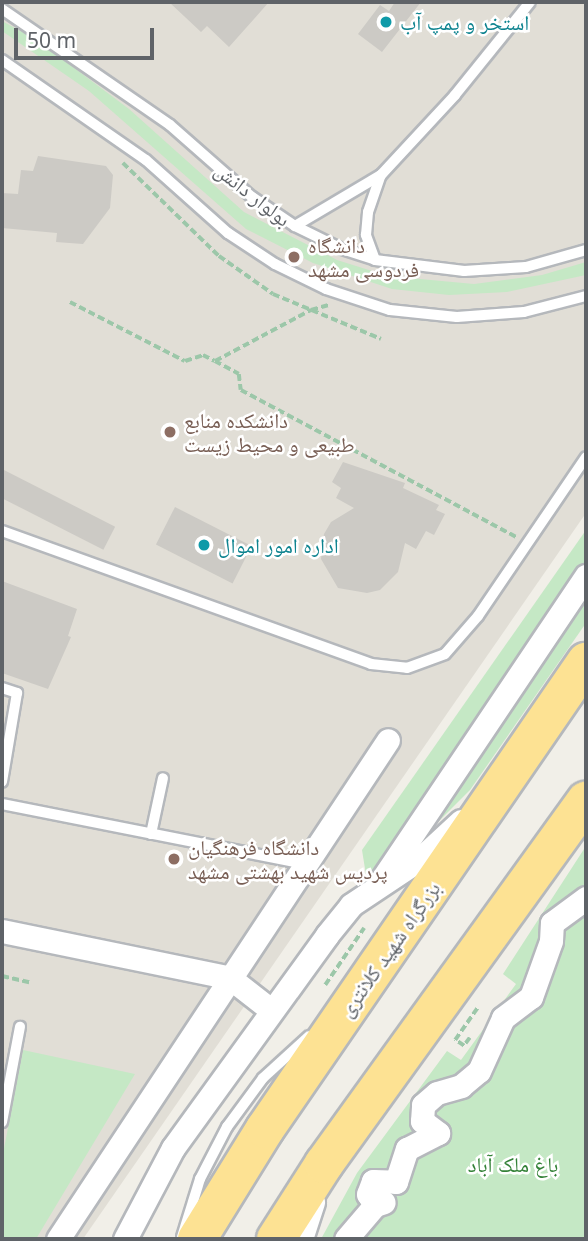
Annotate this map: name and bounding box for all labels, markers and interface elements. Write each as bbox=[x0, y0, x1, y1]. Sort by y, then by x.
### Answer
place label: استخر و پمپ آب bbox=[400, 9, 529, 35]
scale bar bbox=[18, 14, 158, 58]
marker: استخر و پمپ آب bbox=[378, 14, 394, 30]
text: 50 m bbox=[27, 26, 76, 54]
street label: بولوار دانش bbox=[210, 157, 296, 231]
place label: دانشگاه فردوسی مشهد bbox=[308, 232, 419, 282]
marker: دانشگاه فردوسی مشهد bbox=[286, 249, 302, 265]
place label: دانشکده منابع طبیعی و محیط زیست bbox=[184, 407, 355, 457]
marker: دانشکده منابع طبیعی و محیط زیست bbox=[162, 424, 178, 440]
place label: اداره امور اموال bbox=[218, 532, 339, 558]
marker: اداره امور اموال bbox=[196, 537, 212, 553]
place label: دانشگاه فرهنگیان پردیس شهید بهشتی مشهد bbox=[188, 834, 388, 884]
marker: دانشگاه فرهنگیان پردیس شهید بهشتی مشهد bbox=[166, 851, 182, 867]
street label: بزرگراه شهید کلانتری bbox=[333, 876, 445, 1022]
park label: باغ ملک آباد bbox=[468, 1151, 558, 1177]

